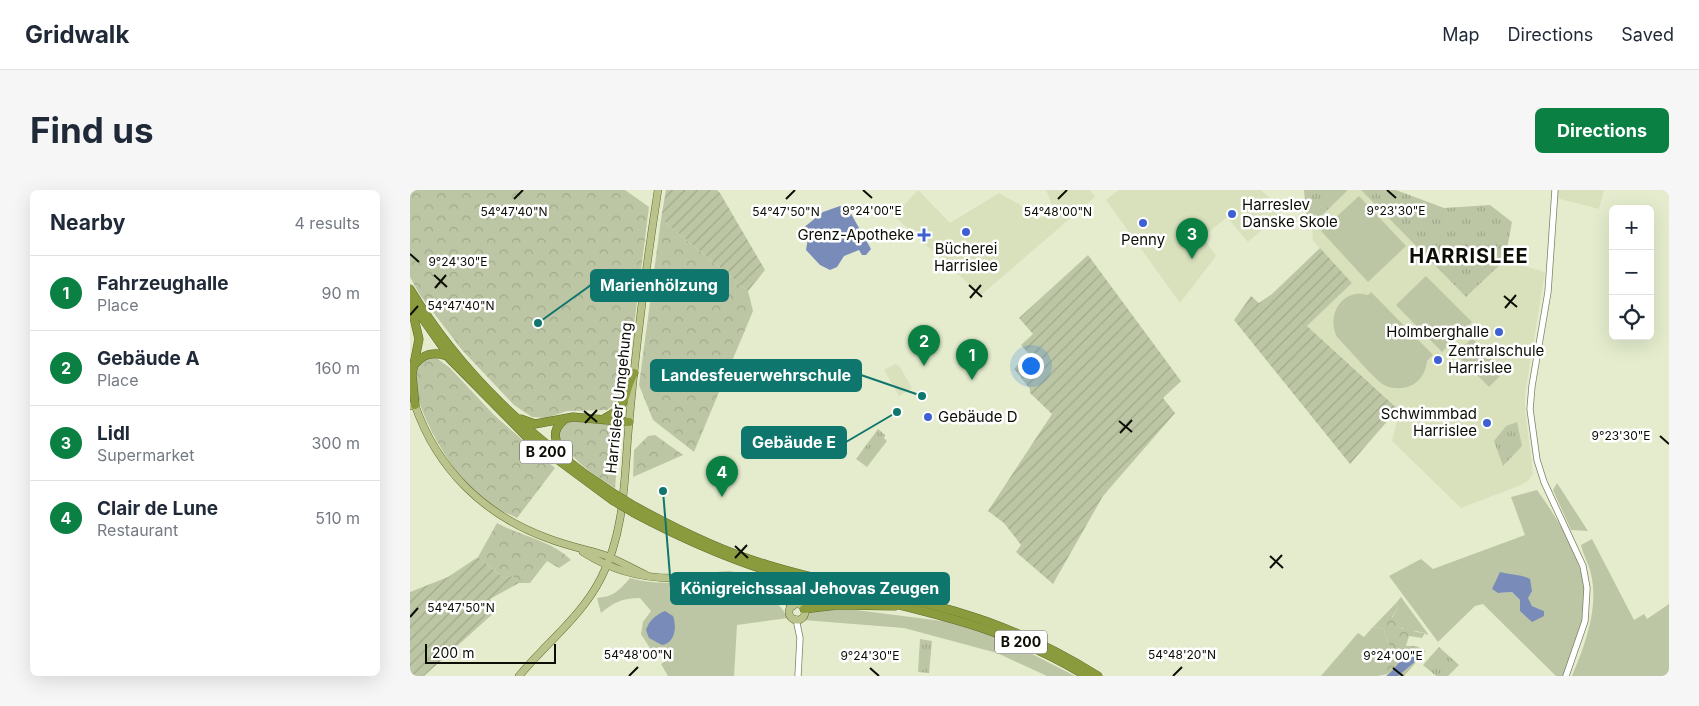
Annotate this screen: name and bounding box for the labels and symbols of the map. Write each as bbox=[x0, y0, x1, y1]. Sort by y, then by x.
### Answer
place label: Harreslev Danske Skole bbox=[1242, 195, 1338, 231]
text: 9°24'00"E bbox=[842, 203, 902, 218]
text: 9°23'30"E bbox=[1366, 203, 1426, 218]
text: 54°47'40"N bbox=[480, 204, 548, 219]
text: 54°47'50"N bbox=[752, 204, 820, 219]
text: 54°48'00"N bbox=[1024, 204, 1092, 219]
marker: Harreslev Danske Skole bbox=[1226, 208, 1238, 220]
marker: Penny bbox=[1137, 217, 1149, 229]
pin: 3 bbox=[1176, 218, 1208, 259]
place label: Grenz-Apotheke bbox=[797, 225, 914, 244]
marker: Bücherei Harrislee bbox=[960, 226, 972, 238]
marker: Grenz-Apotheke bbox=[918, 229, 930, 241]
place label: Penny bbox=[1121, 230, 1166, 249]
place label: Bücherei Harrislee bbox=[934, 239, 998, 275]
district label: HARRISLEE bbox=[1409, 244, 1529, 268]
text: 9°24'30"E bbox=[428, 254, 488, 269]
callout: Marienhölzung bbox=[591, 270, 728, 301]
text: Marienhölzung bbox=[600, 275, 718, 295]
text: 54°47'40"N bbox=[427, 298, 495, 313]
street label: Harrisleer Umgehung bbox=[601, 321, 636, 474]
place label: Holmberghalle bbox=[1386, 322, 1489, 341]
pin: 2 bbox=[908, 325, 940, 366]
marker: Holmberghalle bbox=[1493, 326, 1505, 338]
pin: 1 bbox=[956, 339, 988, 380]
place label: Zentralschule Harrislee bbox=[1448, 341, 1544, 377]
your location bbox=[1018, 353, 1044, 379]
marker: Zentralschule Harrislee bbox=[1432, 354, 1444, 366]
callout: Landesfeuerwehrschule bbox=[651, 360, 861, 391]
text: Landesfeuerwehrschule bbox=[661, 365, 851, 385]
place label: Schwimmbad Harrislee bbox=[1381, 404, 1477, 440]
place label: Gebäude D bbox=[938, 407, 1018, 426]
marker: Gebäude D bbox=[922, 411, 934, 423]
marker: Schwimmbad Harrislee bbox=[1481, 417, 1493, 429]
callout: Gebäude E bbox=[742, 427, 846, 458]
text: 9°23'30"E bbox=[1591, 428, 1651, 443]
text: Gebäude E bbox=[752, 432, 836, 452]
road number: B 200 bbox=[520, 440, 572, 464]
pin: 4 bbox=[706, 456, 738, 497]
callout: Königreichssaal Jehovas Zeugen bbox=[671, 573, 949, 604]
text: Königreichssaal Jehovas Zeugen bbox=[681, 578, 939, 598]
text: 54°47'50"N bbox=[427, 600, 495, 615]
road number: B 200 bbox=[995, 631, 1047, 654]
scale bar bbox=[425, 641, 556, 664]
text: 54°48'00"N bbox=[604, 647, 672, 662]
text: 54°48'20"N bbox=[1148, 647, 1216, 662]
text: 9°24'30"E bbox=[840, 648, 900, 663]
text: 9°24'00"E bbox=[1363, 648, 1423, 663]

